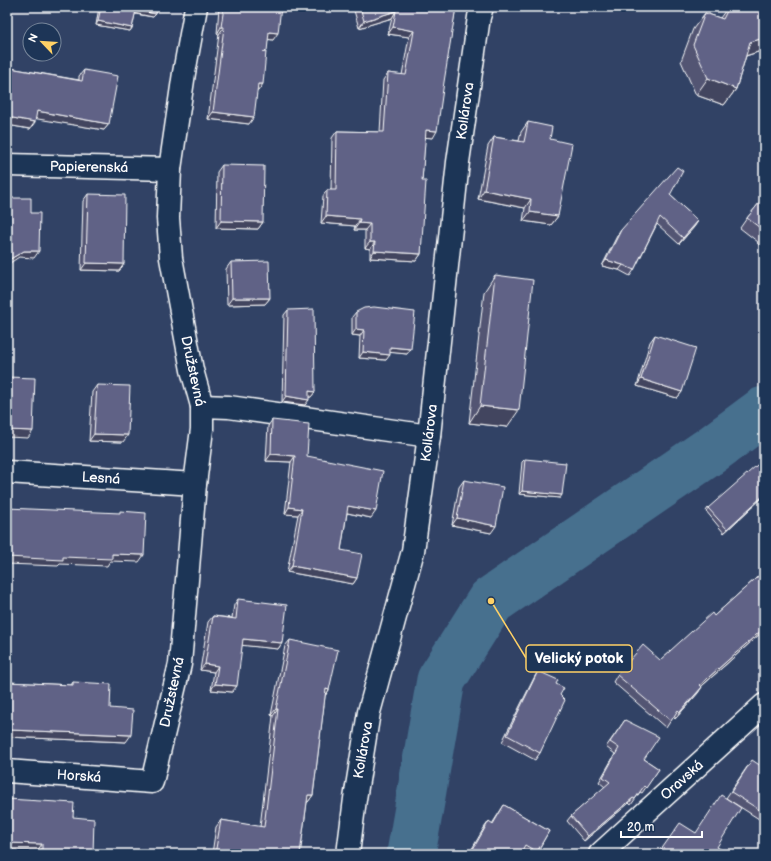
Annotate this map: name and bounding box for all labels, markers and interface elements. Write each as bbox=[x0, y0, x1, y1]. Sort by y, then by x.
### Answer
north arrow bbox=[22, 22, 62, 62]
text: N bbox=[26, 31, 41, 44]
street label: Kollárova bbox=[453, 81, 477, 141]
street label: Papierenská bbox=[50, 158, 128, 176]
street label: Družstevná bbox=[177, 334, 209, 408]
street label: Kollárova bbox=[417, 403, 441, 463]
street label: Lesná bbox=[81, 468, 121, 488]
callout: Velický potok bbox=[526, 645, 632, 672]
text: Velický potok bbox=[535, 649, 624, 668]
street label: Družstevná bbox=[156, 655, 188, 729]
street label: Kollárova bbox=[350, 720, 376, 780]
street label: Oravská bbox=[657, 756, 707, 804]
street label: Horská bbox=[56, 766, 102, 786]
scale bar bbox=[621, 813, 702, 839]
text: 20 m bbox=[627, 820, 654, 835]

